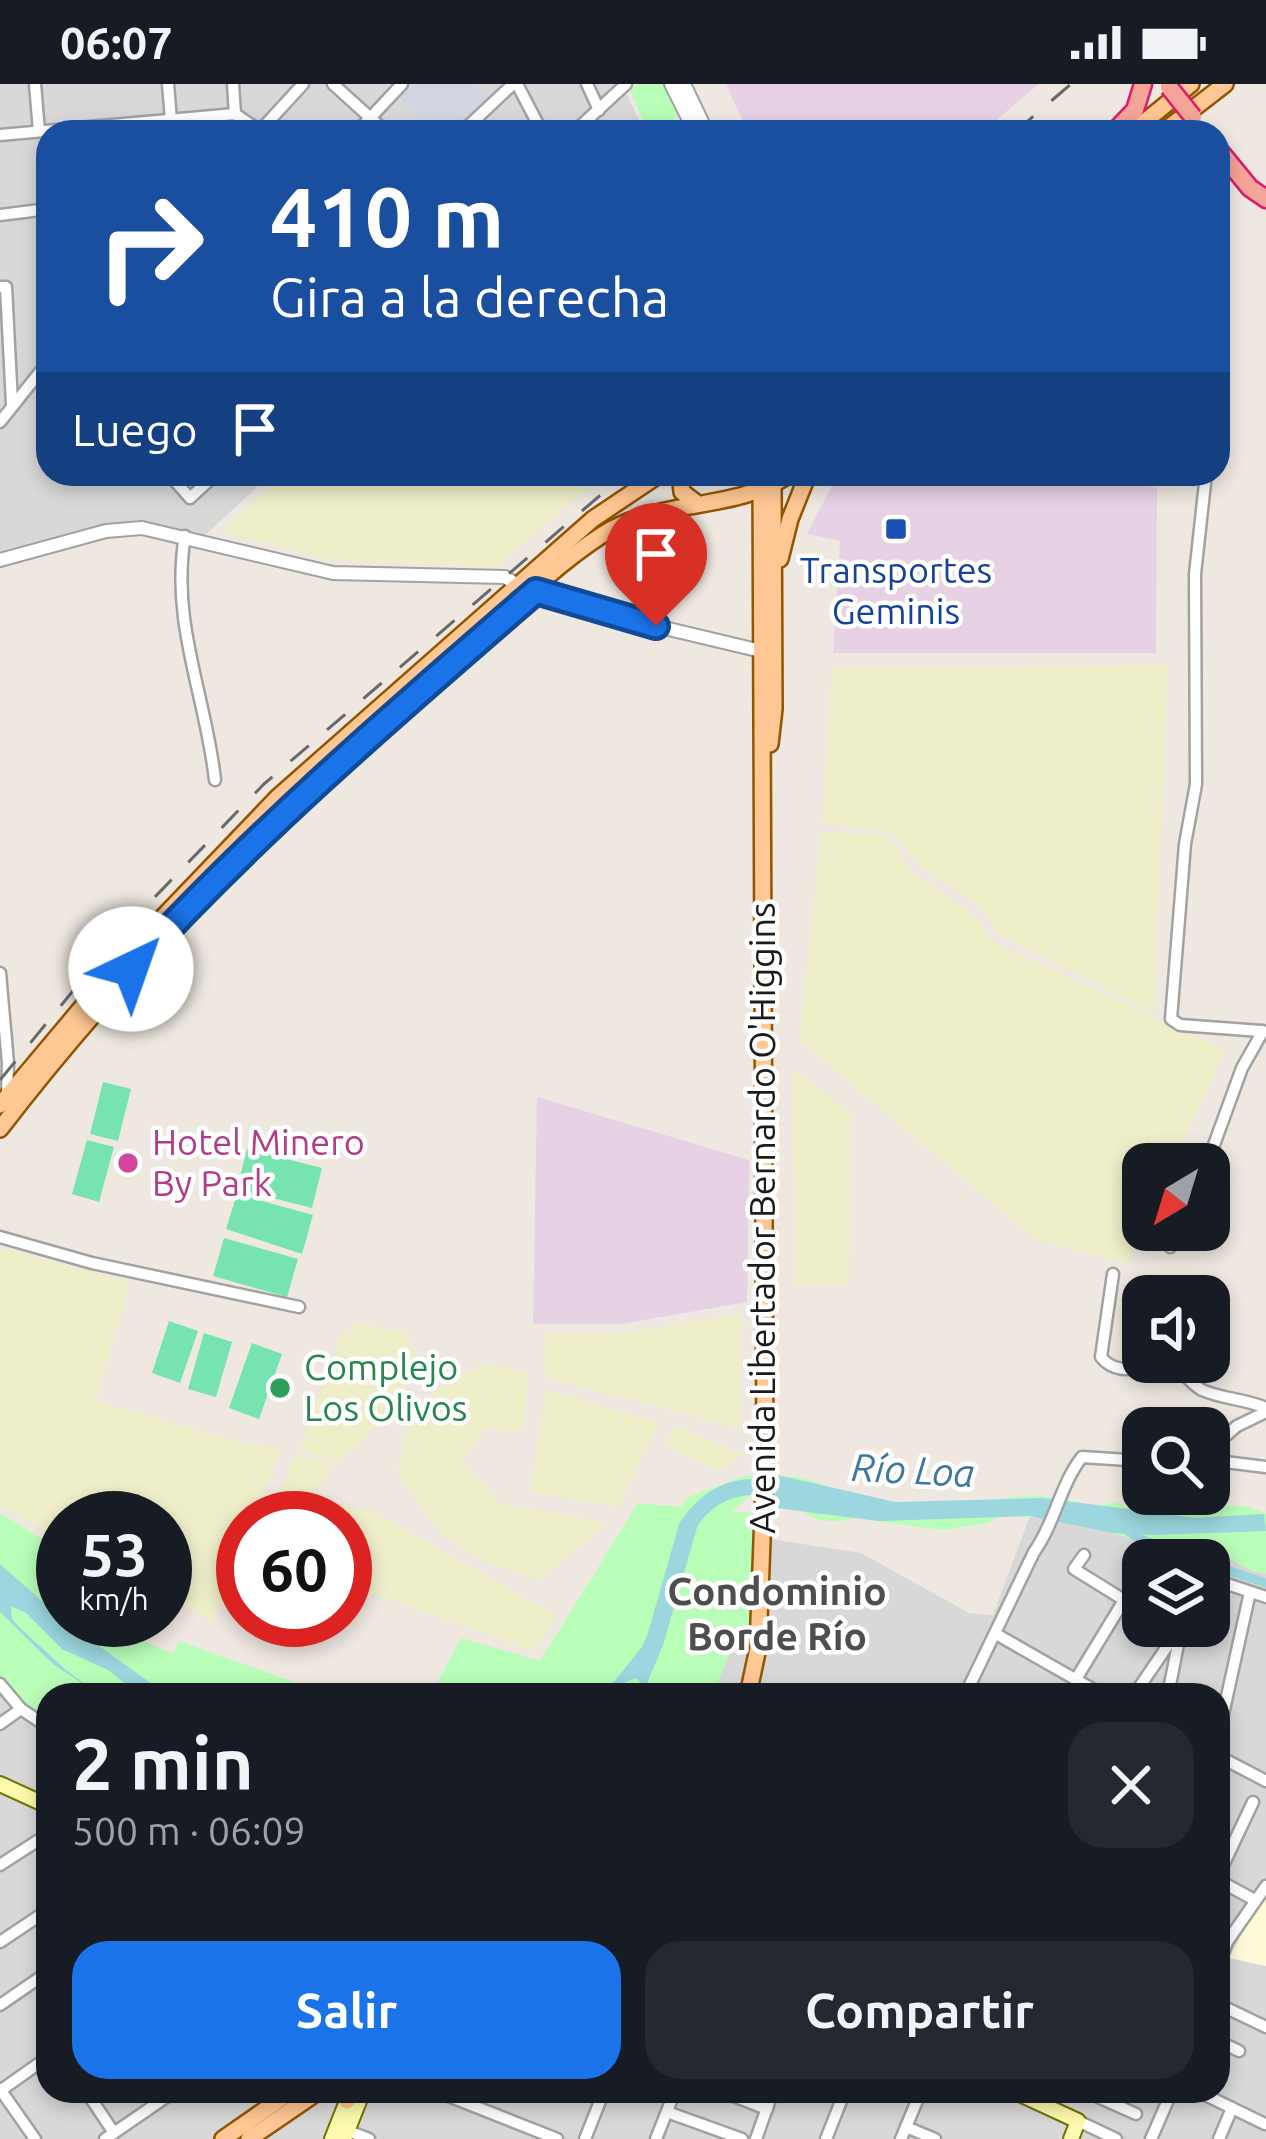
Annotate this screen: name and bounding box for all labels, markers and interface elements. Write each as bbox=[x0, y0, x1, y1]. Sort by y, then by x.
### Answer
text: 06:07 bbox=[60, 17, 173, 68]
icon: right bbox=[72, 168, 228, 324]
text: 410 m bbox=[270, 169, 504, 263]
text: Gira a la derecha bbox=[270, 267, 669, 327]
icon: arrive bbox=[222, 396, 288, 462]
text: Luego bbox=[72, 404, 198, 455]
pin bbox=[605, 503, 707, 626]
marker: Transportes Geminis bbox=[883, 516, 909, 542]
icon: arrive bbox=[623, 521, 689, 587]
place label: Transportes Geminis bbox=[800, 549, 992, 631]
street label: Avenida Libertador Bernardo O'Higgins bbox=[741, 902, 782, 1534]
position arrow bbox=[68, 906, 194, 1032]
place label: Hotel Minero By Park bbox=[152, 1121, 365, 1203]
north arrow bbox=[1122, 1143, 1230, 1251]
map controls bbox=[1122, 1143, 1230, 1647]
marker: Hotel Minero By Park bbox=[115, 1150, 141, 1176]
button: sound bbox=[1122, 1275, 1230, 1383]
place label: Complejo Los Olivos bbox=[304, 1346, 467, 1428]
marker: Complejo Los Olivos bbox=[267, 1375, 293, 1401]
button: search bbox=[1122, 1407, 1230, 1515]
water label: Río Loa bbox=[850, 1445, 976, 1494]
speed limit sign: 60 bbox=[216, 1491, 372, 1647]
text: 53 bbox=[80, 1520, 148, 1587]
button: layers bbox=[1122, 1539, 1230, 1647]
district label: Condominio Borde Río bbox=[667, 1569, 887, 1657]
text: km/h bbox=[79, 1582, 149, 1616]
button: close bbox=[1068, 1722, 1194, 1848]
text: 2 min bbox=[72, 1723, 254, 1804]
text: 500 m · 06:09 bbox=[72, 1809, 306, 1852]
button: Salir bbox=[72, 1941, 621, 2079]
button: Compartir bbox=[645, 1941, 1194, 2079]

